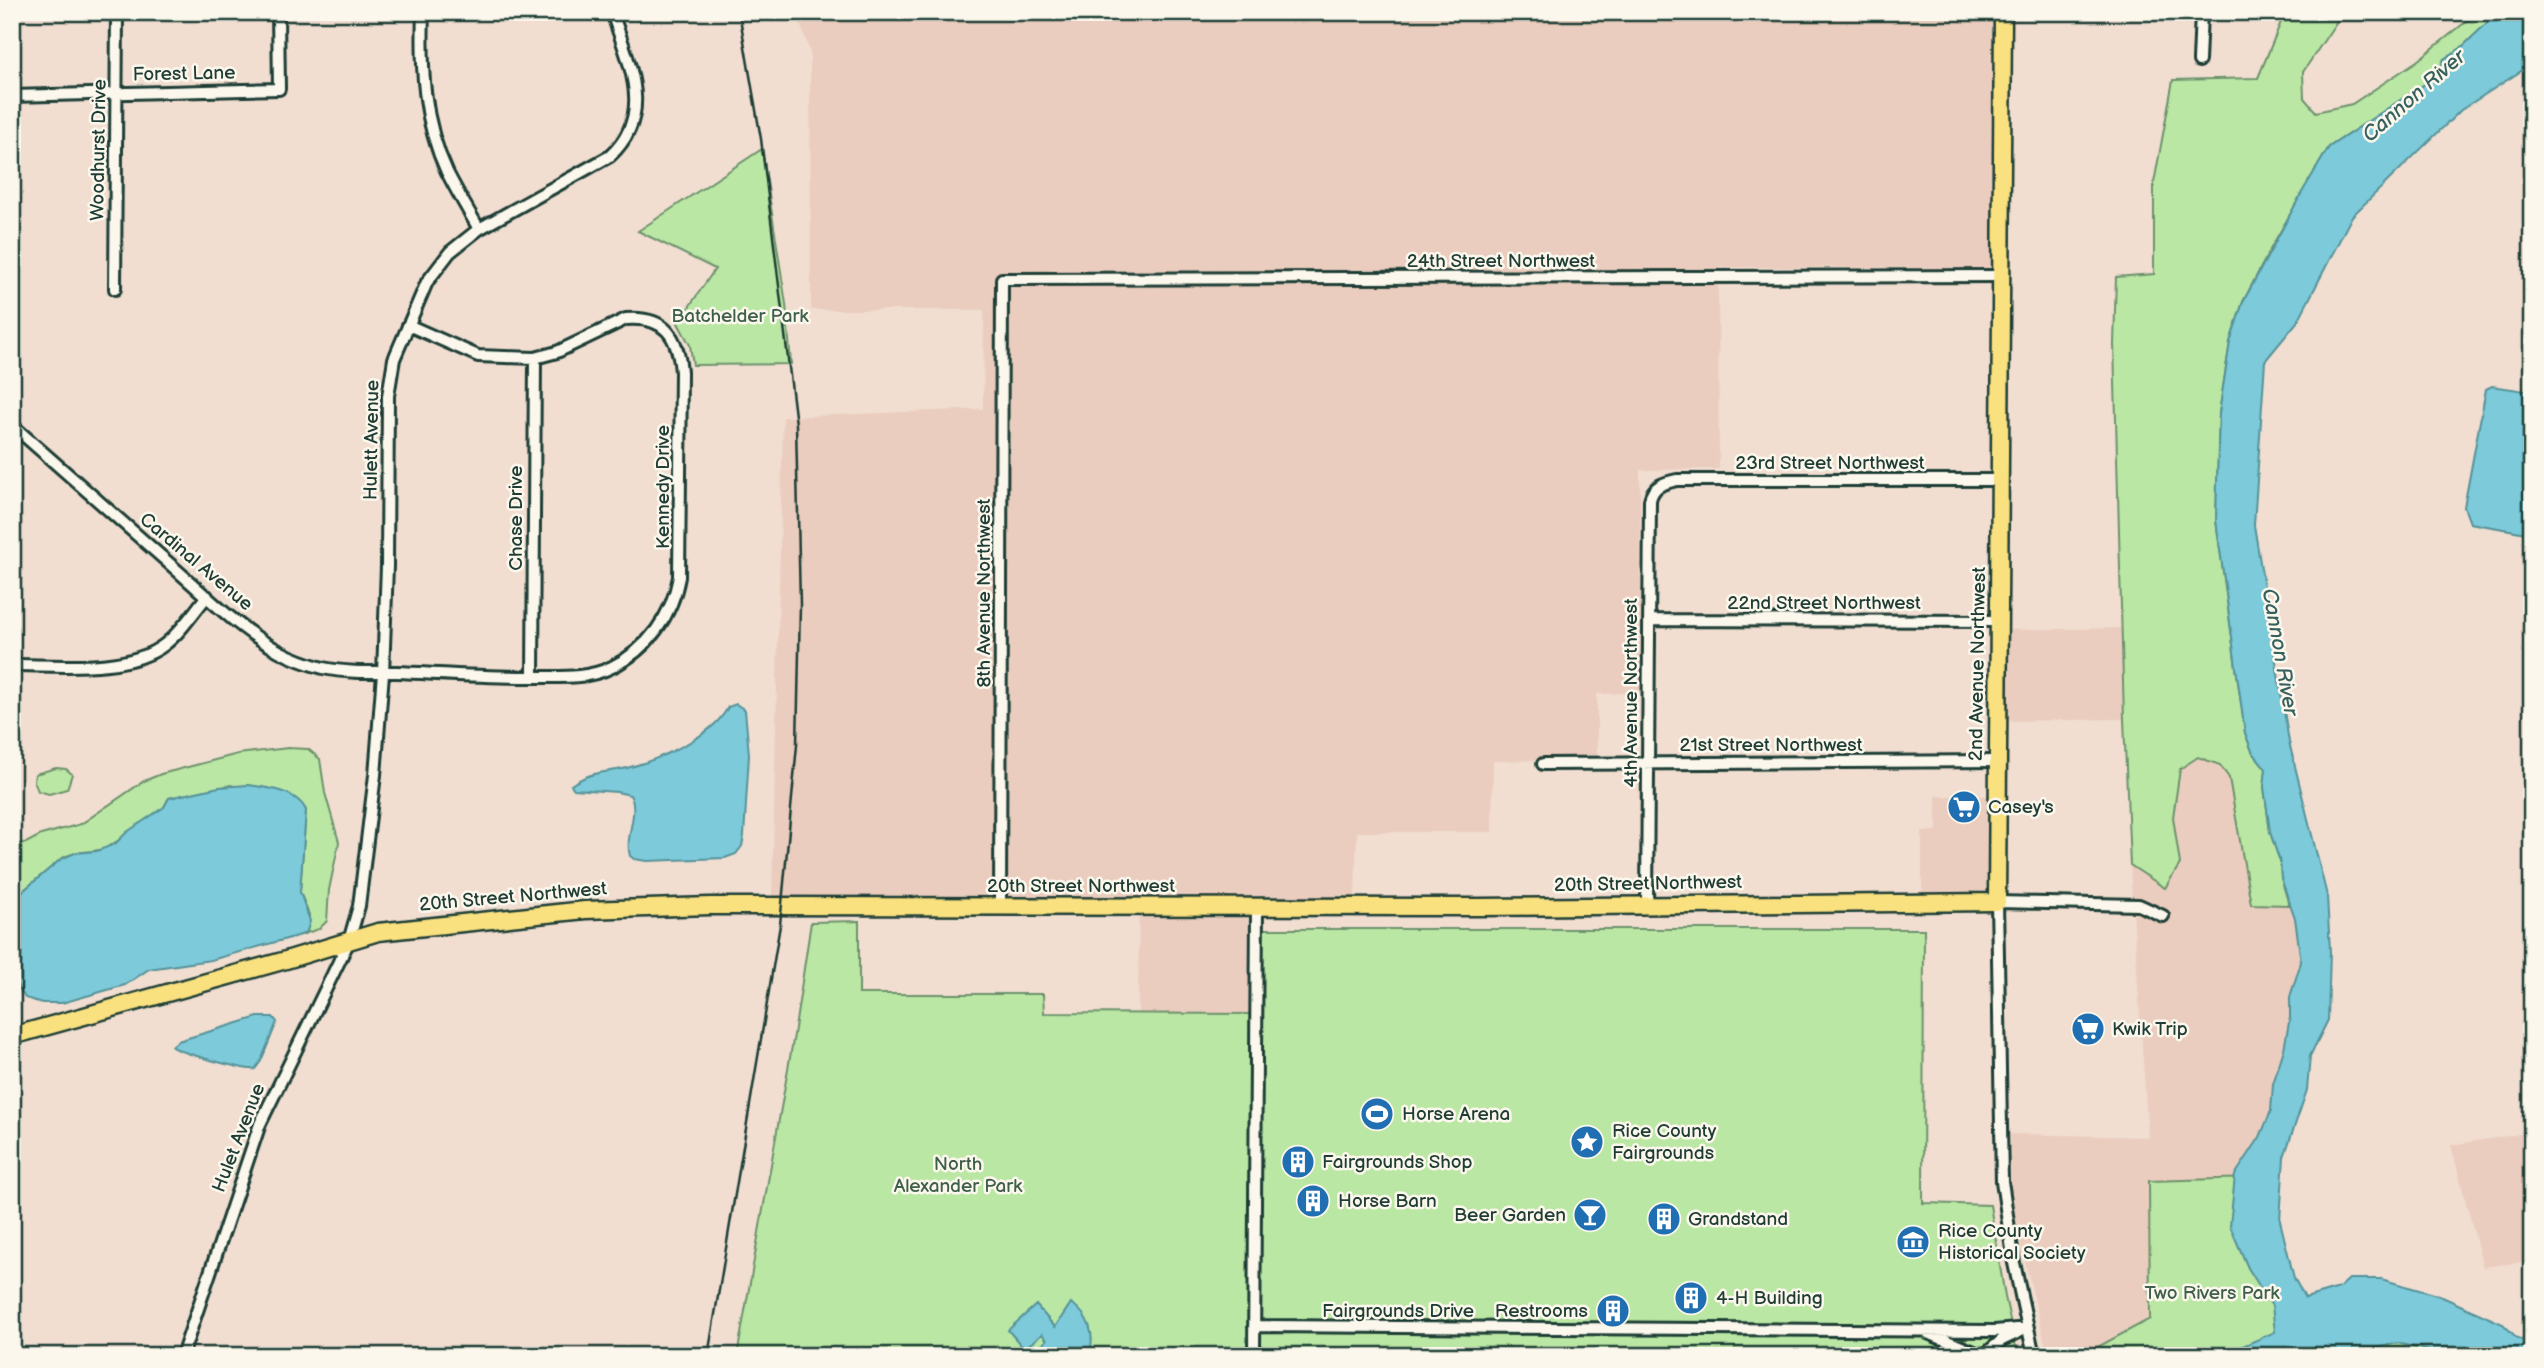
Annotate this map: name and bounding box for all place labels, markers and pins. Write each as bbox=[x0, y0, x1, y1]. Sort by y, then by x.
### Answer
supermarket icon: Casey's bbox=[1945, 788, 1983, 826]
place label: Casey's bbox=[1988, 796, 2054, 819]
supermarket icon: Kwik Trip bbox=[2069, 1010, 2107, 1048]
place label: Kwik Trip bbox=[2112, 1018, 2188, 1041]
sports icon: Horse Arena bbox=[1358, 1095, 1396, 1133]
place label: Horse Arena bbox=[1402, 1103, 1510, 1126]
place label: Rice County Fairgrounds bbox=[1612, 1120, 1717, 1165]
place icon: Rice County Fairgrounds bbox=[1568, 1123, 1606, 1161]
building icon: Fairgrounds Shop bbox=[1279, 1143, 1317, 1181]
place label: Fairgrounds Shop bbox=[1322, 1151, 1473, 1174]
building icon: Horse Barn bbox=[1294, 1182, 1332, 1220]
place label: Horse Barn bbox=[1338, 1190, 1437, 1213]
bar icon: Beer Garden bbox=[1571, 1196, 1609, 1234]
building icon: Grandstand bbox=[1645, 1200, 1683, 1238]
place label: Beer Garden bbox=[1454, 1204, 1566, 1227]
place label: Grandstand bbox=[1688, 1208, 1788, 1231]
place label: Rice County Historical Society bbox=[1938, 1220, 2086, 1265]
museum icon: Rice County Historical Society bbox=[1894, 1223, 1932, 1261]
building icon: 4-H Building bbox=[1672, 1279, 1710, 1317]
place label: 4-H Building bbox=[1716, 1287, 1823, 1310]
building icon: Restrooms bbox=[1594, 1292, 1632, 1330]
place label: Restrooms bbox=[1495, 1300, 1588, 1323]

